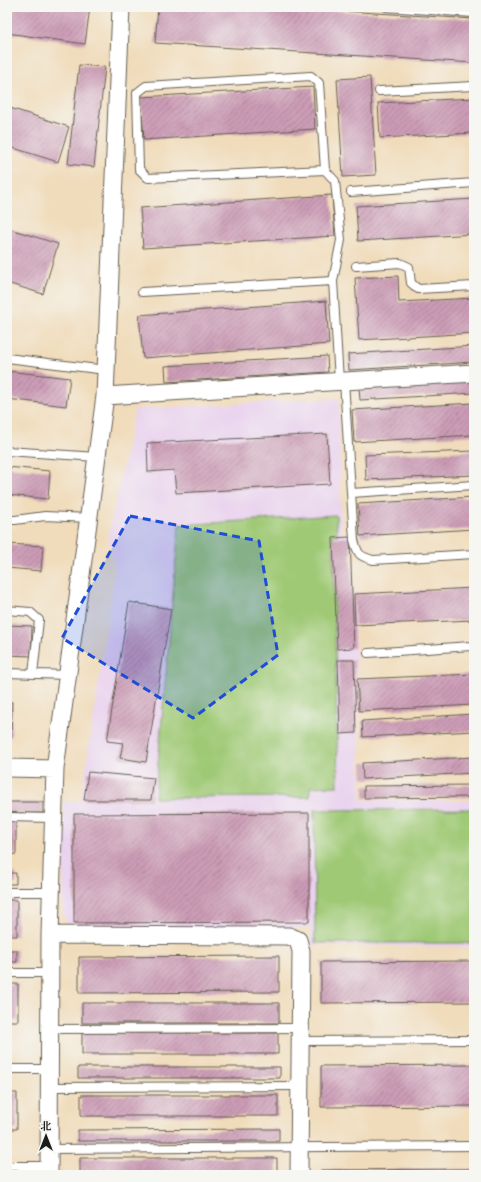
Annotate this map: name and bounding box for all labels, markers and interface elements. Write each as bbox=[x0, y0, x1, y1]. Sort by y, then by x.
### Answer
north arrow bbox=[26, 1116, 66, 1156]
text: 北 bbox=[41, 1119, 52, 1133]

